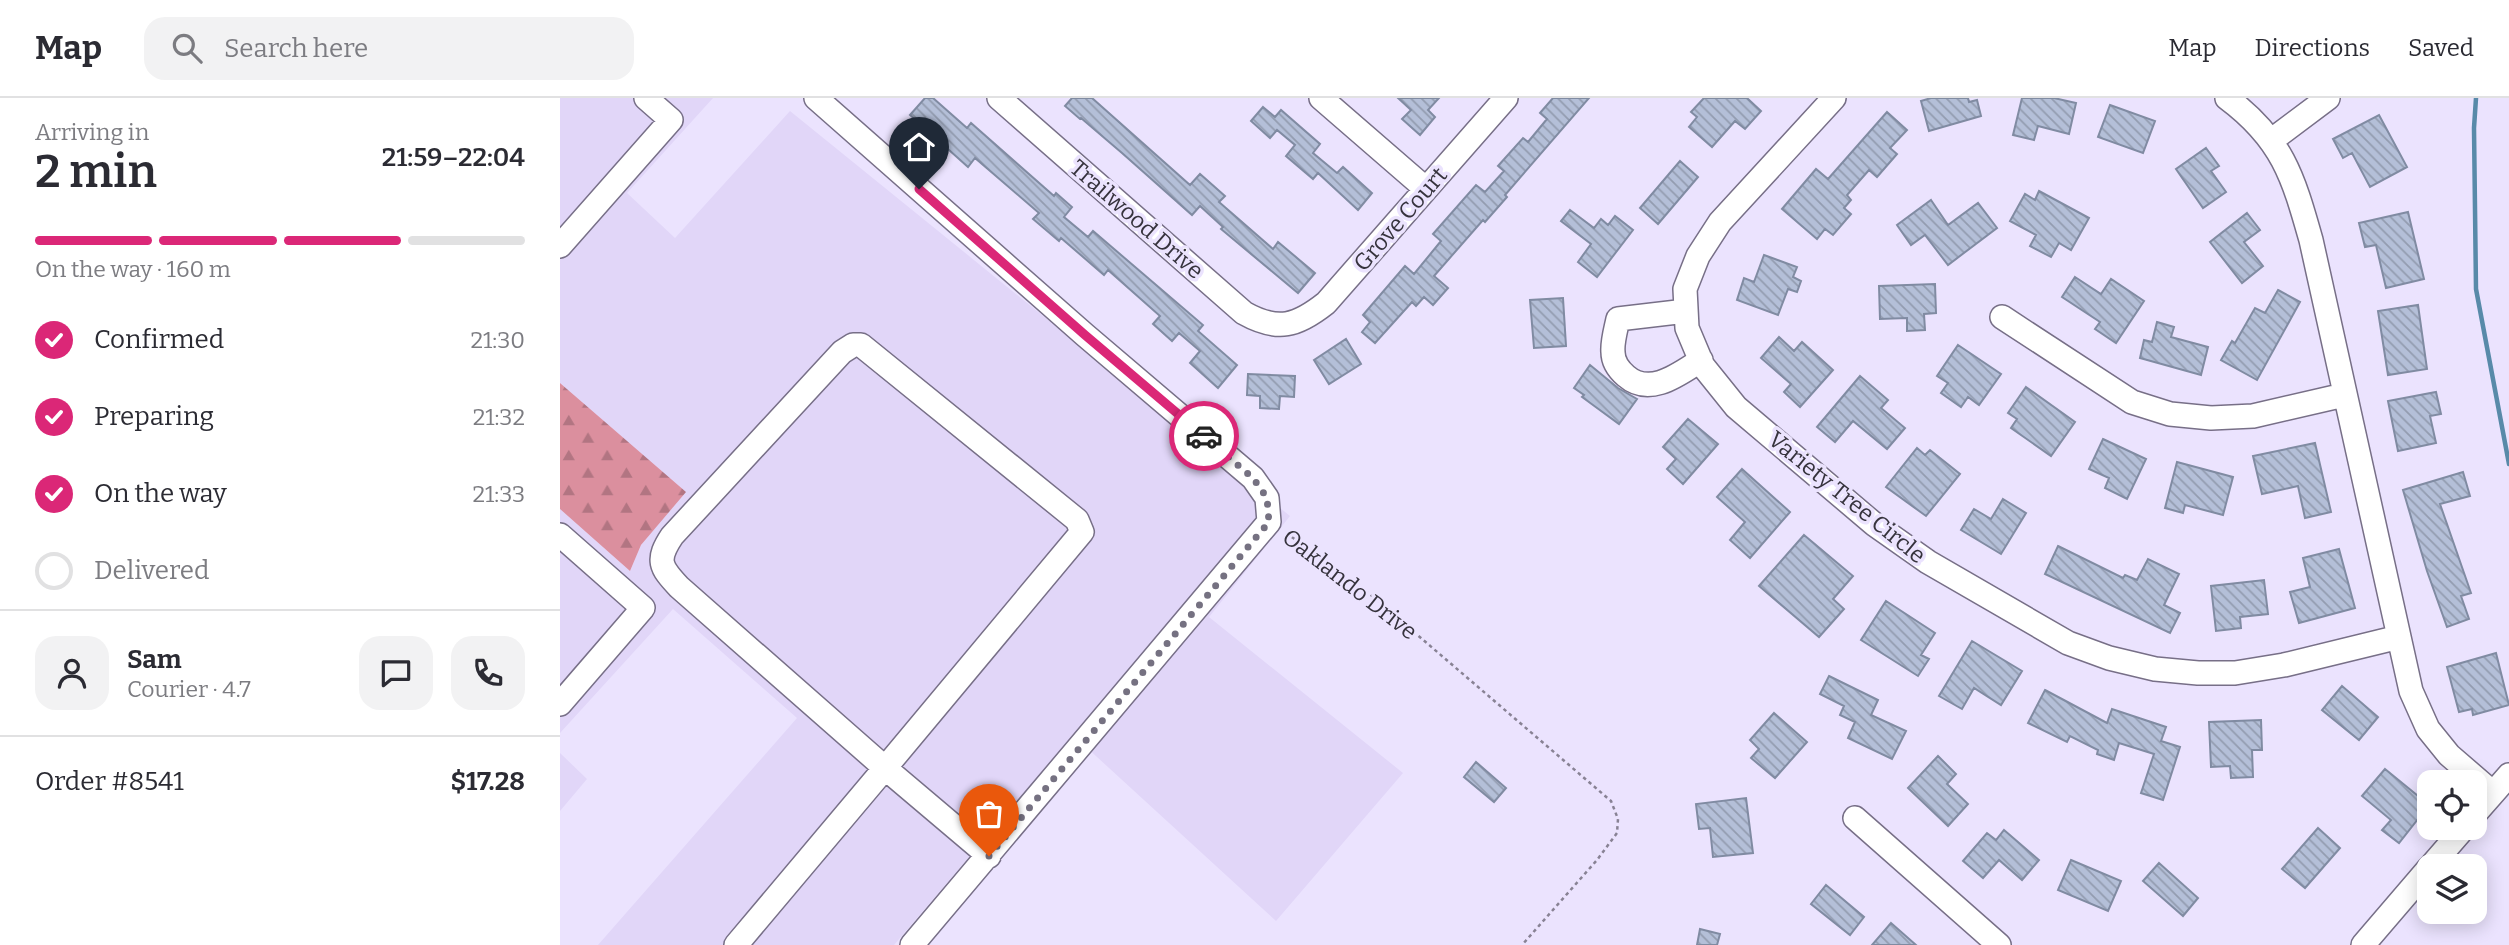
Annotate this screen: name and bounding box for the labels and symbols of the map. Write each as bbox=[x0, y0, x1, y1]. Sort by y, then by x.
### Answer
pin bbox=[889, 117, 949, 189]
street label: Trailwood Drive bbox=[1065, 154, 1209, 284]
street label: Grove Court bbox=[1347, 161, 1453, 277]
courier bbox=[1169, 401, 1239, 471]
street label: Variety Tree Circle bbox=[1763, 425, 1931, 569]
street label: Oaklando Drive bbox=[1277, 523, 1423, 645]
pin bbox=[959, 784, 1019, 856]

